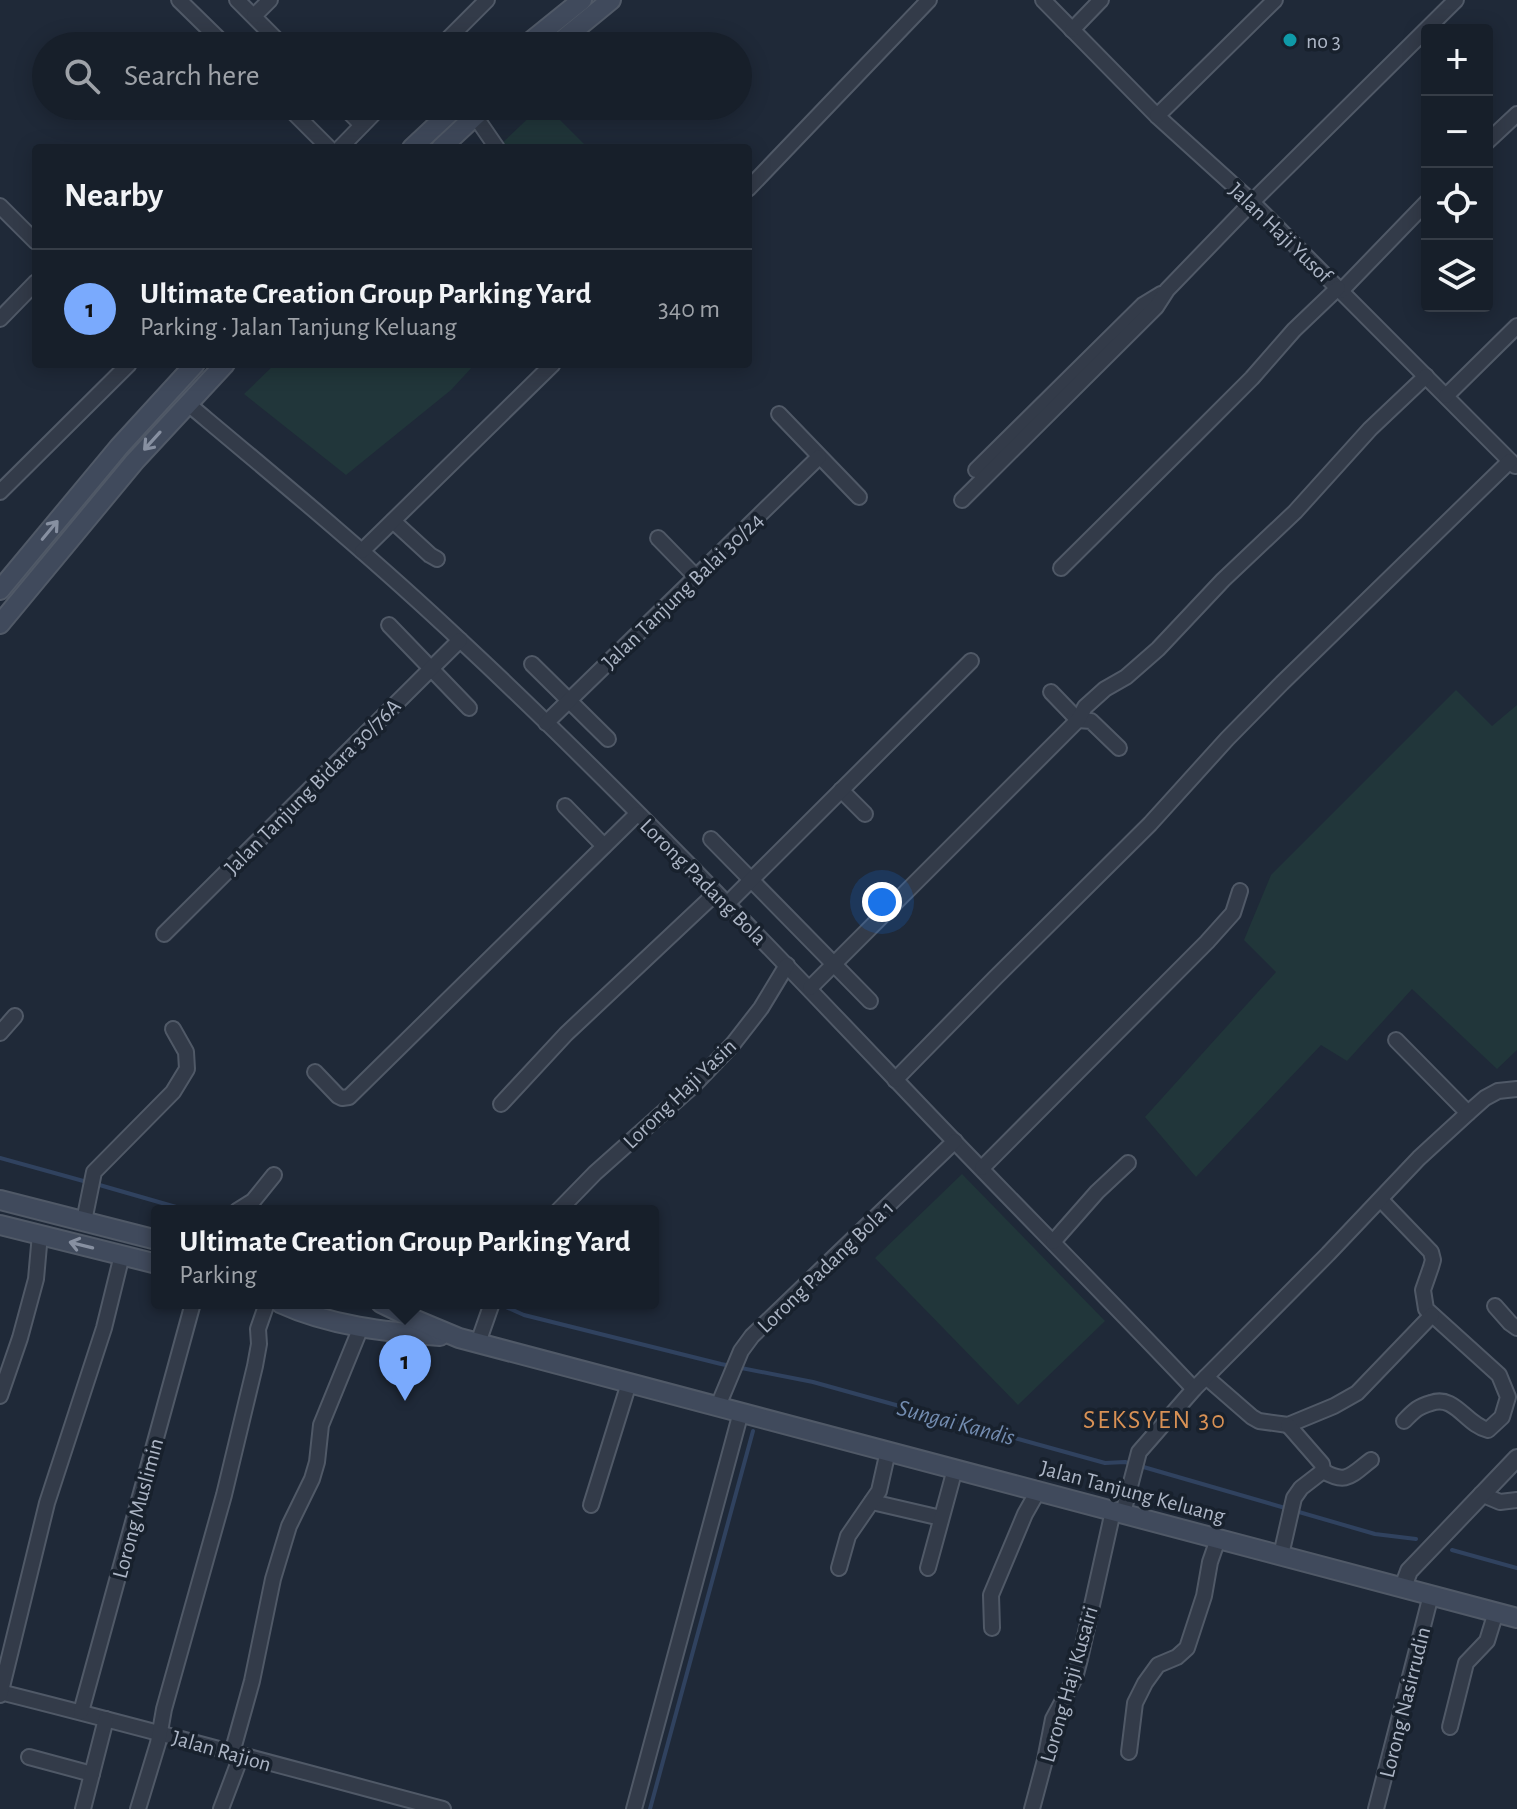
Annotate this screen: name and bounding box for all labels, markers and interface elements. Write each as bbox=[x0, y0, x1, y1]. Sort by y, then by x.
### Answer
map controls bbox=[1421, 24, 1493, 312]
button: + bbox=[1421, 24, 1493, 96]
place label: no 3 bbox=[1306, 30, 1341, 52]
marker: no 3 bbox=[1281, 31, 1299, 49]
search box bbox=[32, 32, 752, 120]
icon: search bbox=[60, 54, 104, 98]
text: Search here bbox=[124, 61, 260, 91]
button: − bbox=[1421, 96, 1493, 168]
button: locate bbox=[1421, 168, 1493, 240]
text: Nearby bbox=[64, 179, 163, 213]
street label: Jalan Haji Yusof bbox=[1225, 179, 1337, 288]
button: layers bbox=[1421, 240, 1493, 312]
text: Ultimate Creation Group Parking Yard bbox=[140, 279, 591, 309]
text: 1 bbox=[85, 296, 95, 322]
text: 340 m bbox=[658, 296, 720, 322]
text: Parking · Jalan Tanjung Keluang bbox=[140, 314, 457, 340]
one-way arrow bbox=[144, 431, 162, 451]
street label: Jalan Tanjung Balai 30/24 bbox=[598, 508, 767, 673]
one-way arrow bbox=[41, 521, 59, 541]
street label: Jalan Tanjung Bidara 30/76A bbox=[221, 694, 405, 879]
street label: Lorong Padang Bola bbox=[636, 814, 771, 949]
your location bbox=[862, 882, 902, 922]
street label: Lorong Haji Yasin bbox=[619, 1035, 740, 1153]
street label: Lorong Padang Bola 1 bbox=[753, 1196, 898, 1337]
popup bbox=[151, 1205, 659, 1309]
text: Ultimate Creation Group Parking Yard bbox=[179, 1227, 631, 1257]
one-way arrow bbox=[69, 1236, 95, 1251]
text: Parking bbox=[179, 1262, 257, 1288]
pin: 1 bbox=[379, 1335, 431, 1401]
water label: Sungai Kandis bbox=[895, 1396, 1017, 1450]
district label: SEKSYEN 30 bbox=[1083, 1407, 1227, 1433]
street label: Lorong Muslimin bbox=[109, 1436, 167, 1581]
street label: Jalan Tanjung Keluang bbox=[1038, 1457, 1228, 1527]
street label: Lorong Haji Kusairi bbox=[1036, 1604, 1102, 1765]
street label: Lorong Nasirrudin bbox=[1376, 1625, 1434, 1780]
street label: Jalan Rajion bbox=[170, 1726, 274, 1776]

